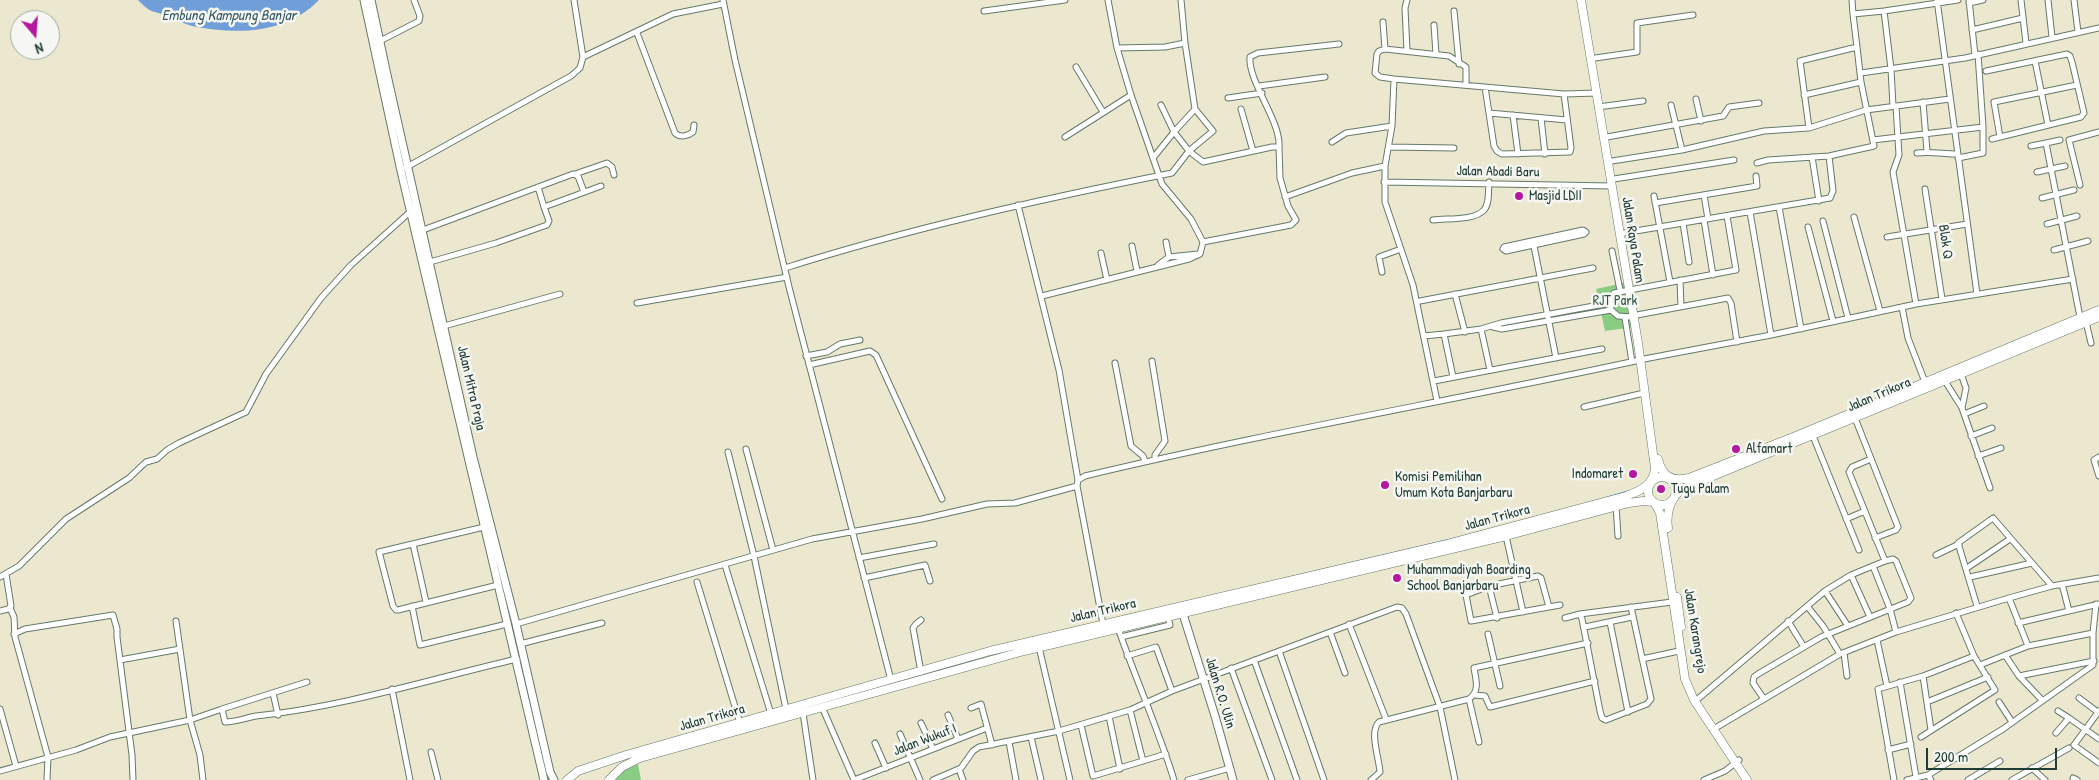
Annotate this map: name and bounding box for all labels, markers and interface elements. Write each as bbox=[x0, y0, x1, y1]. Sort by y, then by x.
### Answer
water label: Embung Kampung Banjar bbox=[162, 7, 296, 25]
north arrow bbox=[10, 10, 60, 60]
text: N bbox=[33, 39, 46, 59]
street label: Jalan Abadi Baru bbox=[1456, 163, 1540, 181]
place label: Masjid LDII bbox=[1529, 188, 1582, 204]
marker: Masjid LDII bbox=[1513, 190, 1525, 202]
street label: Jalan Raya Palam bbox=[1618, 196, 1648, 284]
street label: Blok Q bbox=[1934, 224, 1956, 260]
park label: RJT Park bbox=[1593, 293, 1637, 309]
street label: Jalan Mitra Praja bbox=[453, 344, 489, 432]
street label: Jalan Trikora bbox=[1845, 374, 1913, 416]
place label: Alfamart bbox=[1746, 441, 1792, 457]
marker: Alfamart bbox=[1730, 443, 1742, 455]
place label: Indomaret bbox=[1571, 466, 1623, 482]
marker: Indomaret bbox=[1627, 468, 1639, 480]
place label: Komisi Pemilihan Umum Kota Banjarbaru bbox=[1395, 469, 1512, 502]
marker: Komisi Pemilihan Umum Kota Banjarbaru bbox=[1379, 479, 1391, 491]
place label: Tugu Palam bbox=[1671, 481, 1729, 497]
marker: Tugu Palam bbox=[1655, 483, 1667, 495]
street label: Jalan Trikora bbox=[1463, 501, 1531, 535]
place label: Muhammadiyah Boarding School Banjarbaru bbox=[1407, 562, 1531, 594]
marker: Muhammadiyah Boarding School Banjarbaru bbox=[1391, 572, 1403, 584]
street label: Jalan Karangrejo bbox=[1680, 587, 1710, 675]
street label: Jalan Trikora bbox=[1069, 595, 1137, 627]
street label: Jalan R.O. Ulin bbox=[1201, 655, 1239, 731]
street label: Jalan Trikora bbox=[678, 701, 746, 735]
street label: Jalan Wukuf I bbox=[891, 720, 959, 760]
scale bar bbox=[1929, 738, 2060, 770]
text: 200 m bbox=[1934, 746, 1968, 767]

